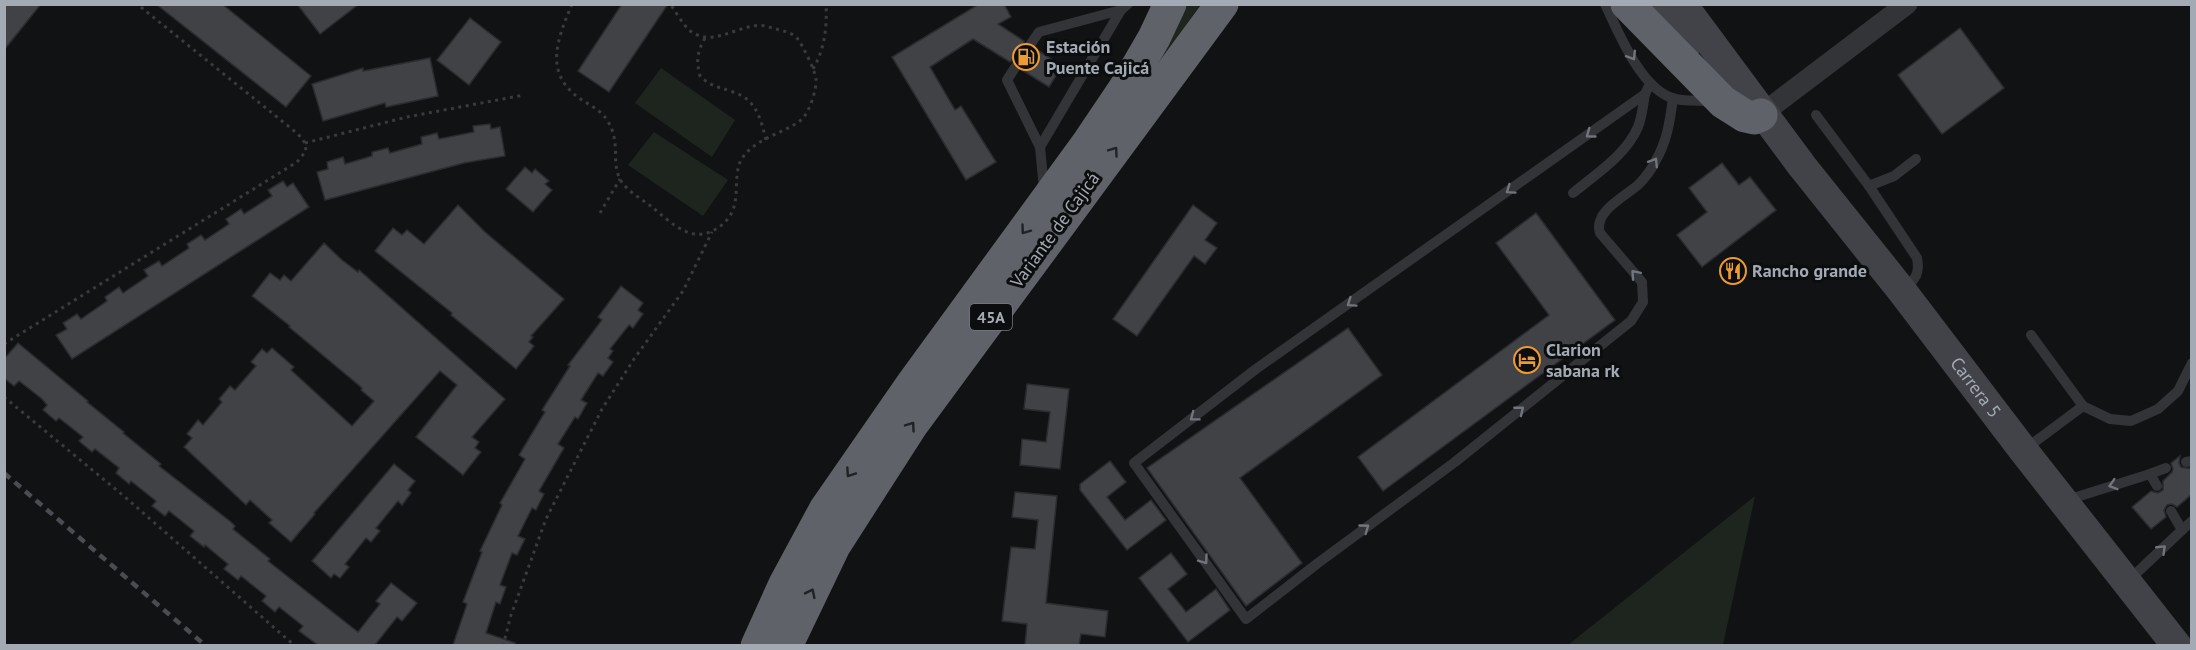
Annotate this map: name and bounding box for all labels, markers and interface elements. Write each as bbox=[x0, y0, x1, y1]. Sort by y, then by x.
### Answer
place label: Estación Puente Cajicá bbox=[1046, 35, 1149, 79]
fuel station icon: Estación Puente Cajicá bbox=[1011, 42, 1041, 72]
one-way arrow bbox=[1625, 49, 1636, 60]
one-way arrow bbox=[1586, 127, 1597, 138]
one-way arrow bbox=[1107, 146, 1118, 157]
one-way arrow bbox=[1646, 158, 1658, 168]
street label: Variante de Cajicá bbox=[1004, 168, 1104, 293]
one-way arrow bbox=[1506, 183, 1517, 194]
one-way arrow bbox=[1021, 223, 1032, 234]
restaurant icon: Rancho grande bbox=[1718, 256, 1748, 286]
place label: Rancho grande bbox=[1752, 259, 1867, 282]
one-way arrow bbox=[1632, 270, 1643, 281]
one-way arrow bbox=[1347, 296, 1358, 307]
road number: 45A bbox=[970, 304, 1012, 330]
place label: Clarion sabana rk bbox=[1546, 338, 1620, 382]
hotel icon: Clarion sabana rk bbox=[1512, 345, 1542, 375]
street label: Carrera 5 bbox=[1946, 352, 2006, 422]
one-way arrow bbox=[1513, 407, 1524, 418]
one-way arrow bbox=[1189, 410, 1200, 421]
one-way arrow bbox=[904, 422, 915, 433]
one-way arrow bbox=[845, 467, 857, 477]
one-way arrow bbox=[2108, 478, 2119, 490]
one-way arrow bbox=[1359, 525, 1370, 536]
one-way arrow bbox=[2156, 545, 2166, 556]
one-way arrow bbox=[1196, 554, 1207, 565]
one-way arrow bbox=[803, 588, 815, 599]

